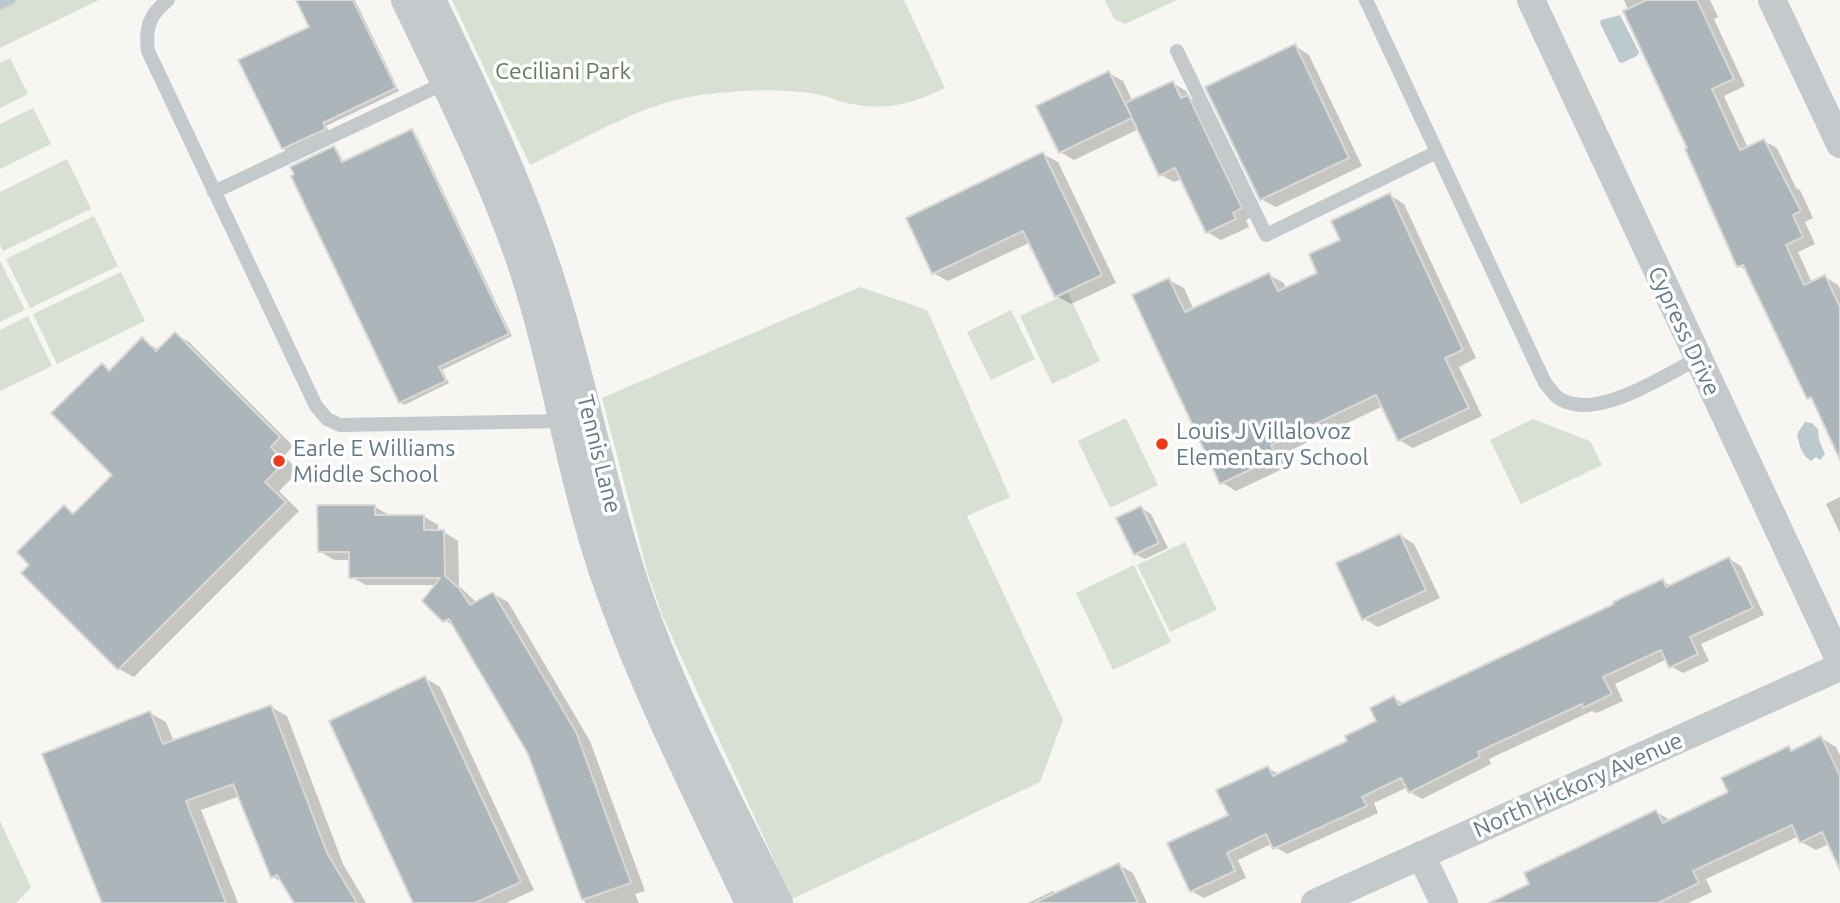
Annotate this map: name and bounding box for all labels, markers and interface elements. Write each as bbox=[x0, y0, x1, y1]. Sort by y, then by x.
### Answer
park label: Ceciliani Park bbox=[495, 57, 631, 85]
street label: Cypress Drive bbox=[1642, 262, 1726, 400]
street label: Tennis Lane bbox=[571, 392, 627, 516]
place label: Louis J Villalovoz Elementary School bbox=[1176, 417, 1369, 471]
place label: Earle E Williams Middle School bbox=[293, 434, 455, 488]
marker: Louis J Villalovoz Elementary School bbox=[1154, 436, 1170, 452]
marker: Earle E Williams Middle School bbox=[271, 453, 287, 469]
street label: North Hickory Avenue bbox=[1469, 726, 1687, 844]

